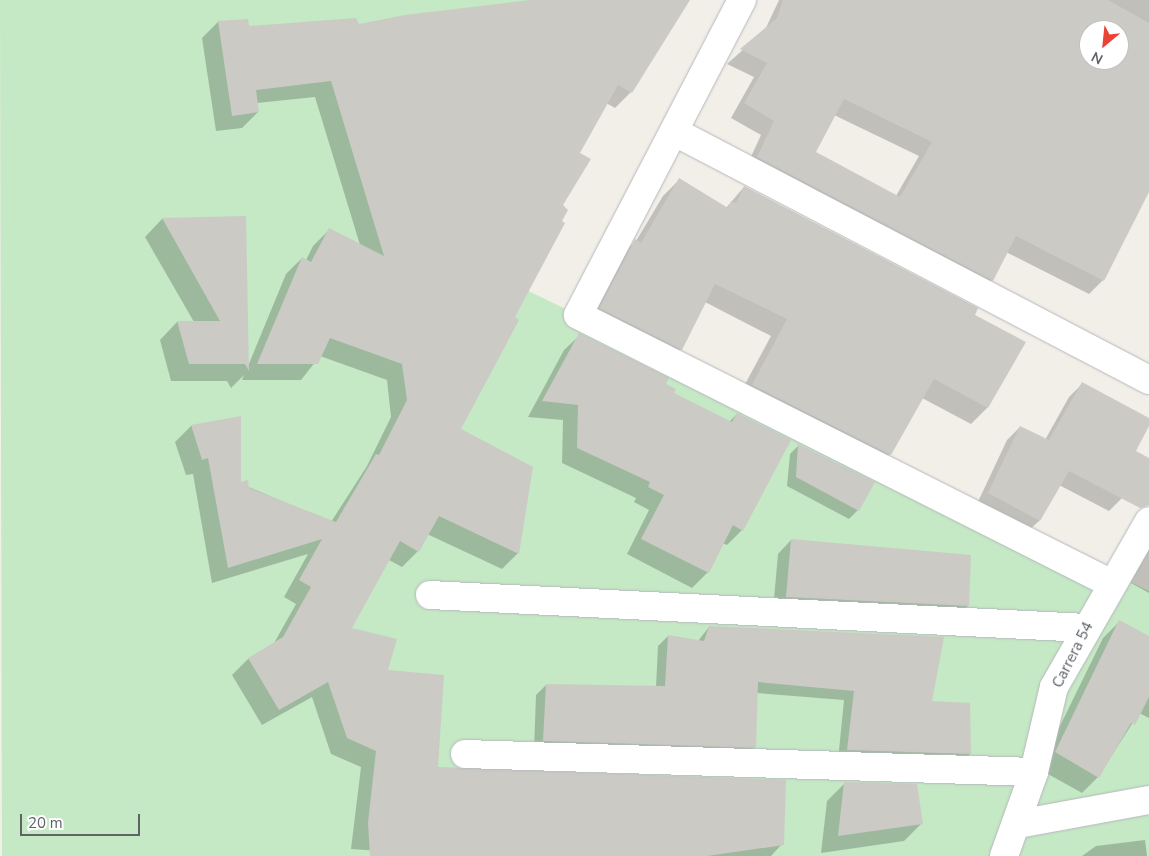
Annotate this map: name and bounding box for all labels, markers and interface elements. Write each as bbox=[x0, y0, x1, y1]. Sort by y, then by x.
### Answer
north arrow bbox=[1079, 20, 1129, 70]
text: N bbox=[1088, 47, 1106, 69]
street label: Carrera 54 bbox=[1049, 619, 1097, 691]
scale bar bbox=[22, 804, 142, 836]
text: 20 m bbox=[28, 813, 63, 833]

